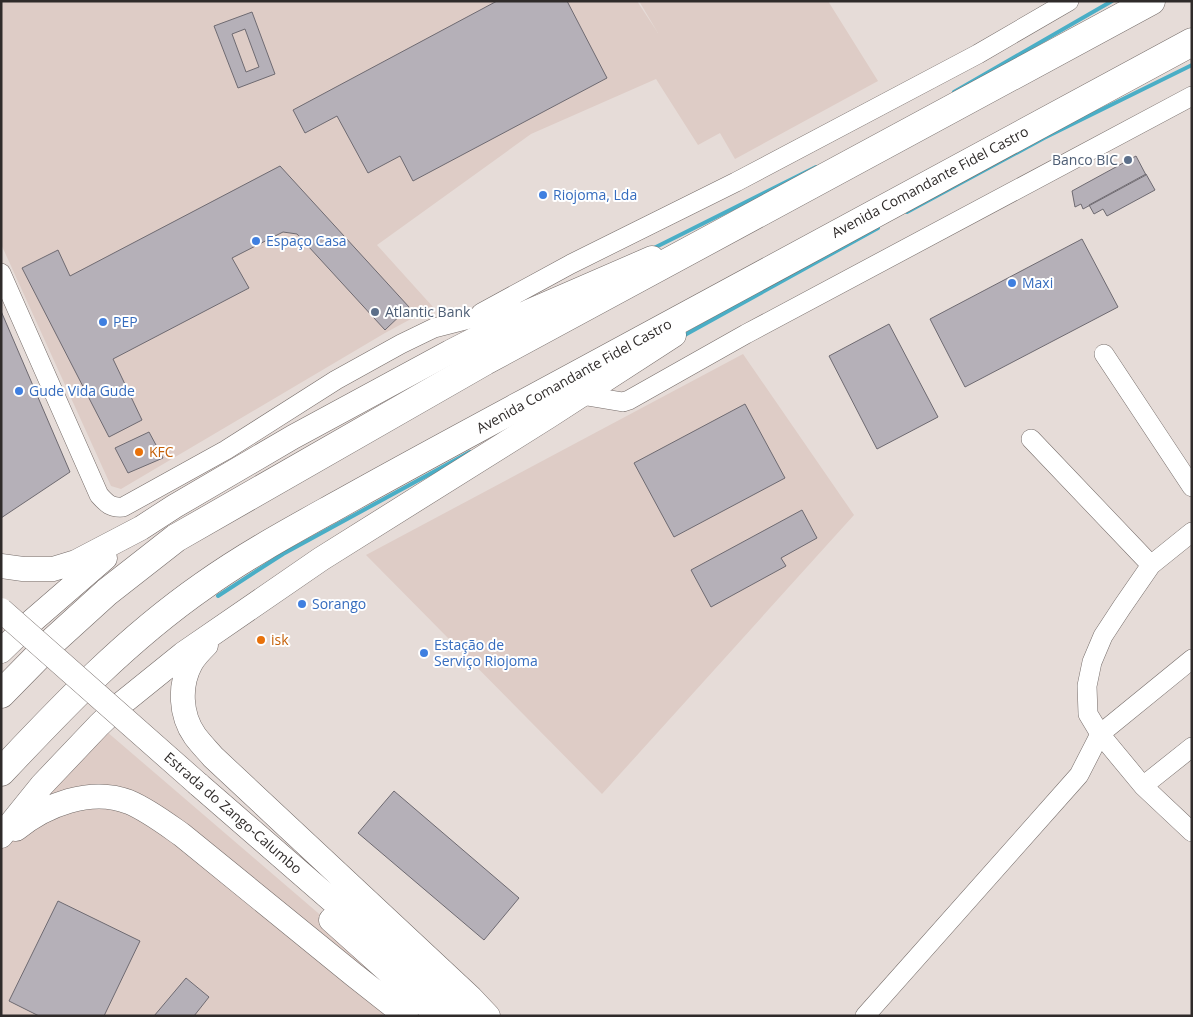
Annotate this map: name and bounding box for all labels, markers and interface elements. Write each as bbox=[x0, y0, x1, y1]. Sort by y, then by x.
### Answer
street label: Avenida Comandante Fidel Castro bbox=[828, 121, 1032, 242]
place label: Banco BIC bbox=[1052, 150, 1118, 169]
marker: Banco BIC bbox=[1122, 154, 1134, 166]
place label: Riojoma, Lda bbox=[553, 185, 637, 204]
marker: Riojoma, Lda bbox=[537, 189, 549, 201]
place label: Espaço Casa bbox=[266, 231, 347, 250]
marker: Espaço Casa bbox=[250, 235, 262, 247]
place label: Maxi bbox=[1022, 273, 1053, 292]
marker: Maxi bbox=[1006, 277, 1018, 289]
place label: Atlantic Bank bbox=[385, 302, 471, 321]
marker: Atlantic Bank bbox=[369, 306, 381, 318]
place label: PEP bbox=[113, 312, 138, 331]
street label: Avenida Comandante Fidel Castro bbox=[473, 314, 675, 437]
marker: PEP bbox=[97, 316, 109, 328]
place label: Gude Vida Gude bbox=[29, 381, 135, 400]
marker: Gude Vida Gude bbox=[13, 385, 25, 397]
place label: KFC bbox=[149, 442, 174, 461]
marker: KFC bbox=[133, 446, 145, 458]
place label: Sorango bbox=[312, 594, 366, 613]
marker: Sorango bbox=[296, 598, 308, 610]
place label: isk bbox=[271, 630, 289, 649]
marker: isk bbox=[255, 634, 267, 646]
place label: Estação de Serviço Riojoma bbox=[434, 635, 538, 670]
marker: Estação de Serviço Riojoma bbox=[418, 647, 430, 659]
street label: Estrada do Zango-Calumbo bbox=[160, 747, 306, 878]

